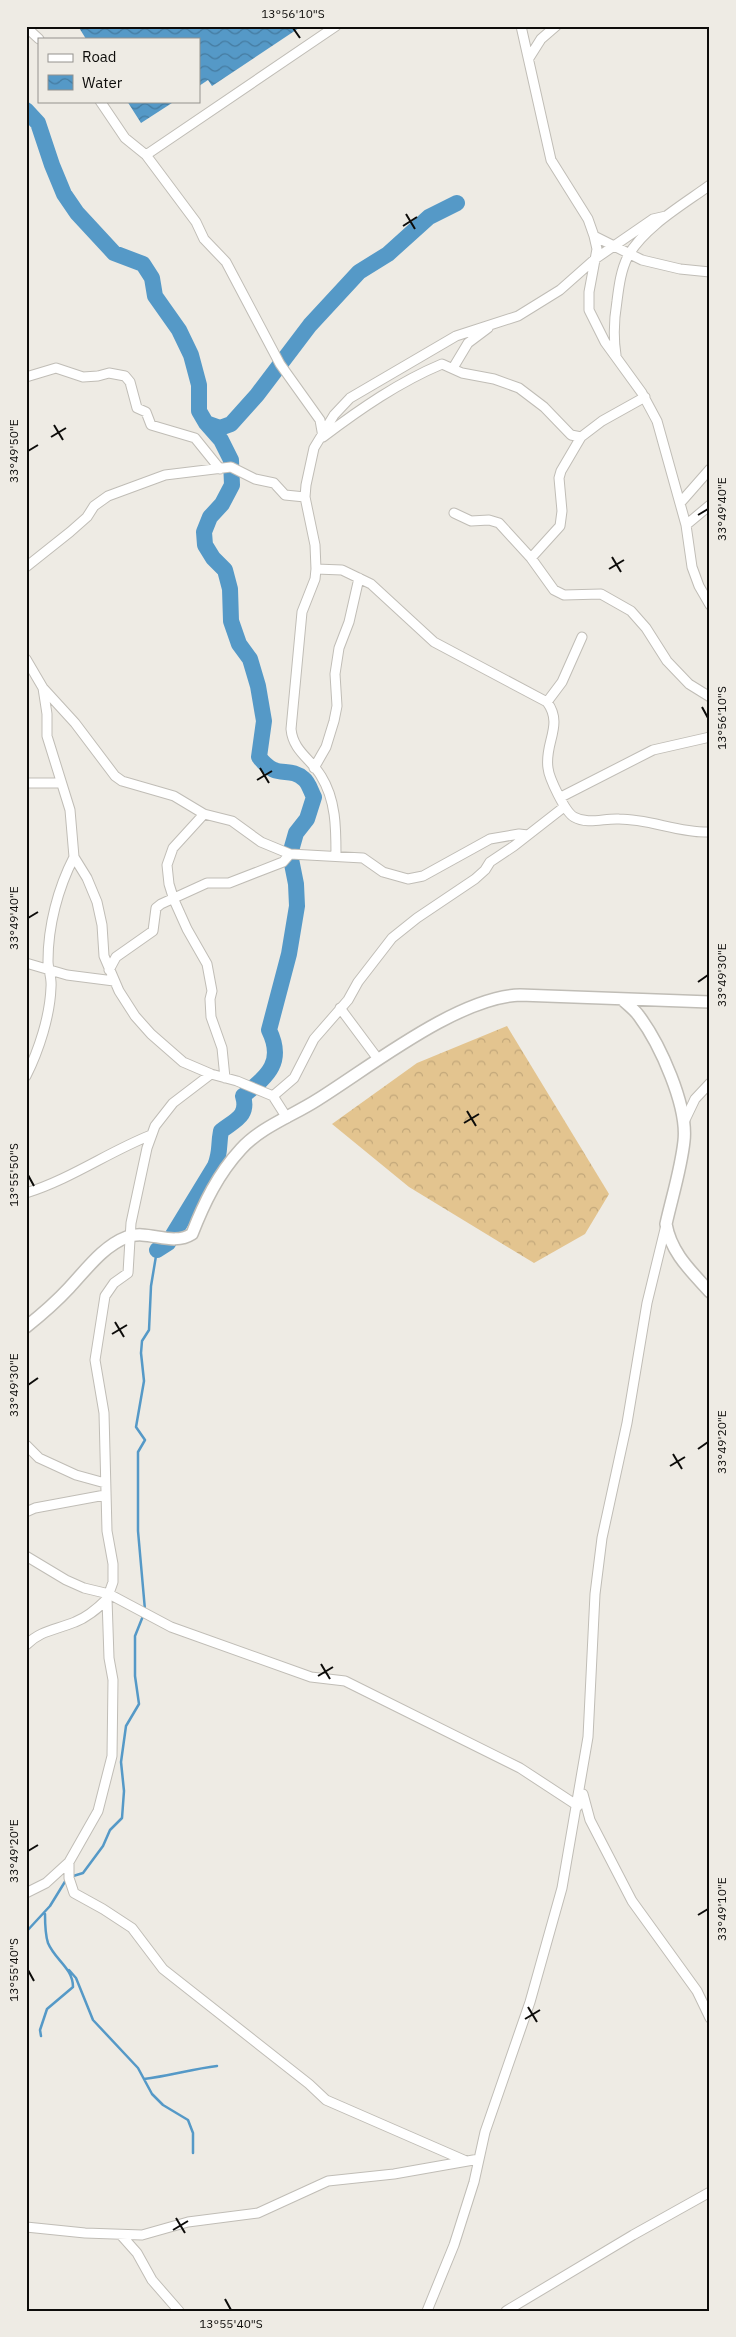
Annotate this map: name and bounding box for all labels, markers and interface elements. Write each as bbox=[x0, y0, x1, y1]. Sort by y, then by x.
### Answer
text: 13°56'10"S bbox=[261, 6, 325, 21]
legend bbox=[38, 38, 200, 102]
text: Road bbox=[82, 47, 117, 66]
text: Water bbox=[82, 73, 123, 92]
text: 33°49'50"E bbox=[6, 419, 21, 483]
text: 33°49'40"E bbox=[714, 477, 729, 541]
text: 13°56'10"S bbox=[714, 686, 729, 750]
text: 33°49'40"E bbox=[6, 886, 21, 950]
text: 33°49'30"E bbox=[714, 943, 729, 1007]
text: 13°55'50"S bbox=[6, 1143, 21, 1207]
text: 33°49'30"E bbox=[6, 1353, 21, 1417]
text: 33°49'20"E bbox=[714, 1410, 729, 1474]
text: 33°49'20"E bbox=[6, 1819, 21, 1883]
text: 33°49'10"E bbox=[714, 1877, 729, 1941]
text: 13°55'40"S bbox=[6, 1938, 21, 2002]
text: 13°55'40"S bbox=[199, 2316, 263, 2331]

